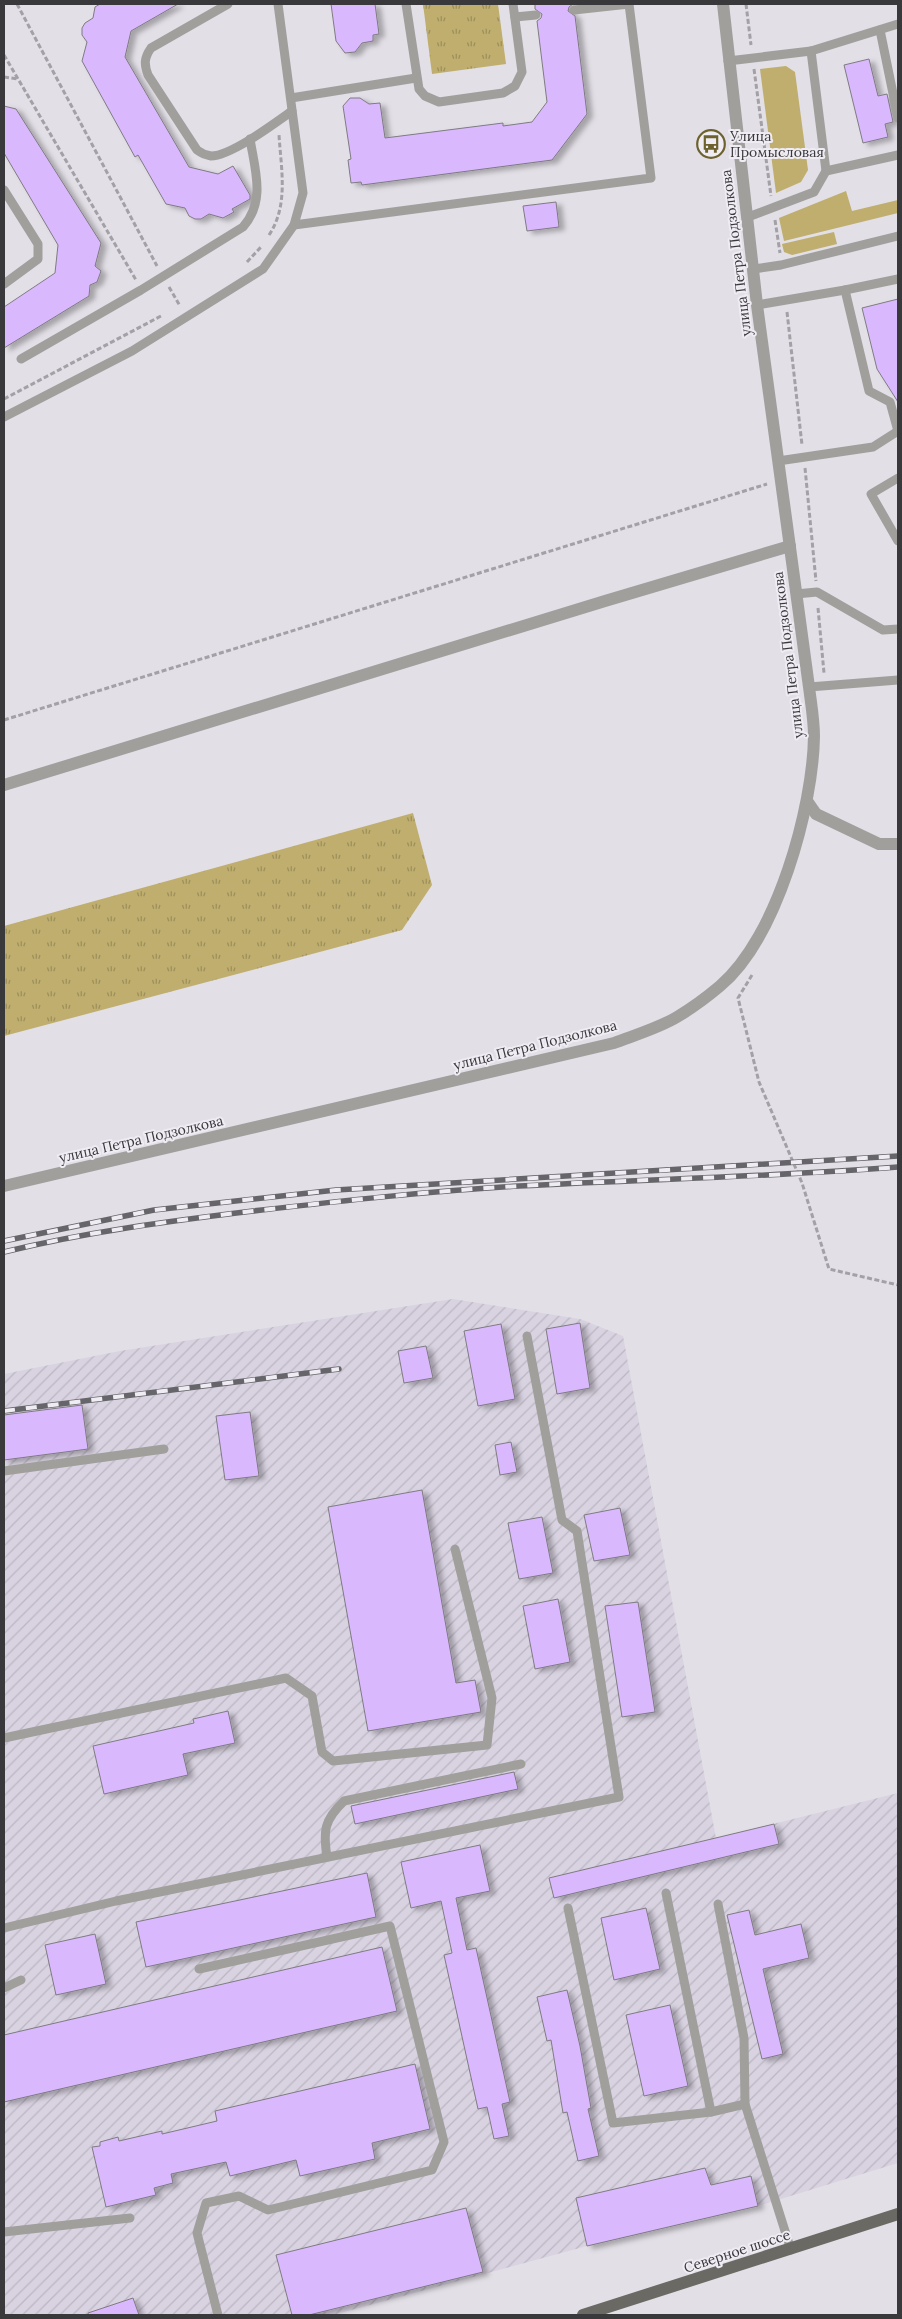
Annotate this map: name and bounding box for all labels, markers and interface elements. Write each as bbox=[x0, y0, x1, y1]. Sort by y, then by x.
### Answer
place label: Улица Промысловая bbox=[729, 127, 824, 161]
bus stop icon: Улица Промысловая bbox=[696, 129, 726, 159]
street label: улица Петра Подзолкова bbox=[717, 169, 755, 337]
street label: улица Петра Подзолкова bbox=[769, 571, 807, 739]
street label: улица Петра Подзолкова bbox=[451, 1016, 619, 1074]
street label: улица Петра Подзолкова bbox=[57, 1111, 225, 1167]
street label: Северное шоссе bbox=[681, 2225, 793, 2277]

